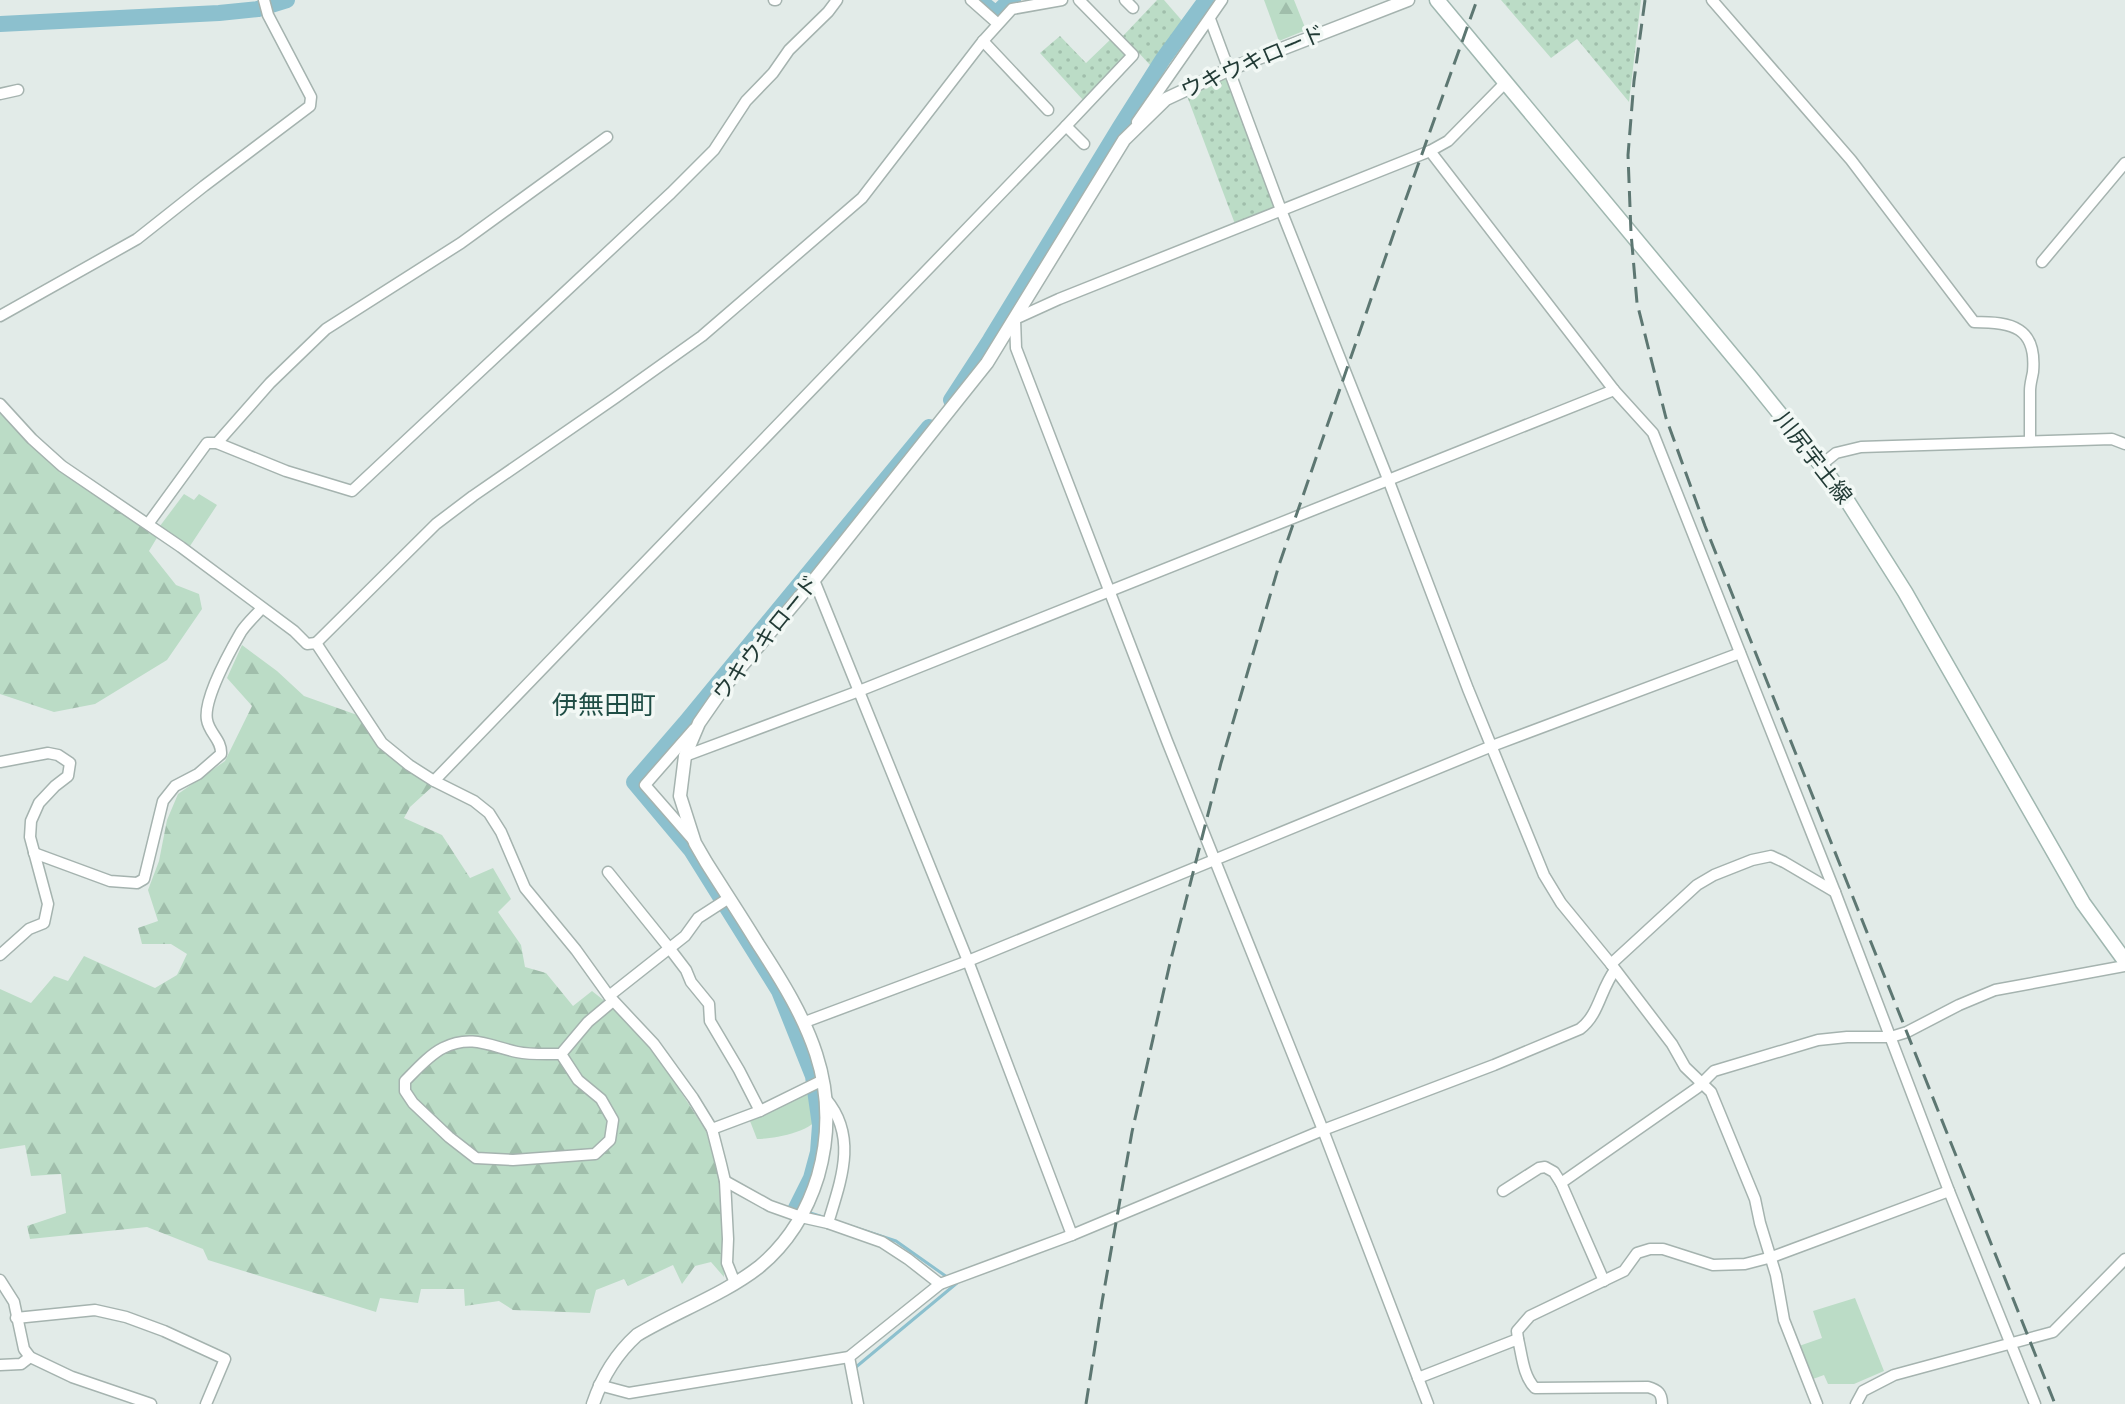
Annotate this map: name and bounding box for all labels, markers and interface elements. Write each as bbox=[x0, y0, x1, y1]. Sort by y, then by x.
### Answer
street label: ウキウキロード bbox=[1177, 20, 1329, 104]
street label: 川尻宇土線 bbox=[1769, 407, 1857, 509]
street label: ウキウキロード bbox=[707, 570, 825, 706]
district label: 伊無田町 bbox=[552, 690, 656, 721]

